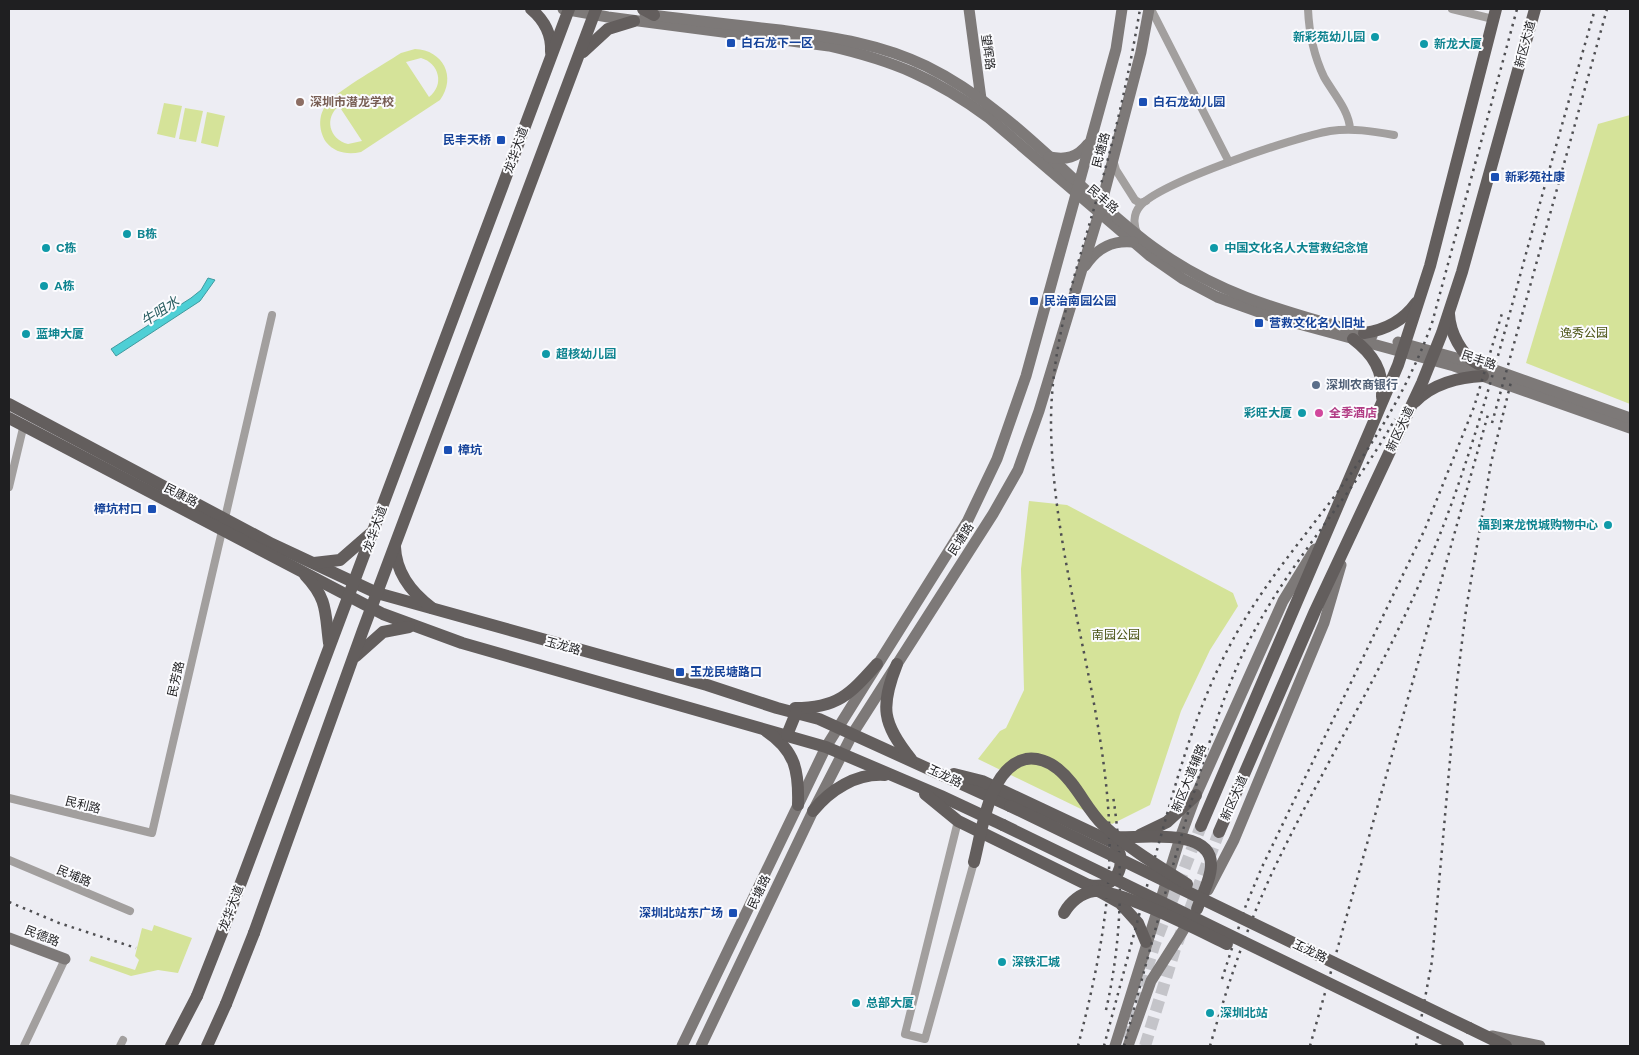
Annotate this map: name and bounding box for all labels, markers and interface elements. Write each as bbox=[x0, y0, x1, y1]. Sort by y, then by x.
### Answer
street label: 新区大道 bbox=[1512, 19, 1538, 69]
place label: 新彩苑幼儿园 bbox=[1293, 30, 1365, 44]
marker: 新彩苑幼儿园 bbox=[1369, 31, 1381, 43]
street label: 望辉路 bbox=[979, 33, 997, 71]
place label: 白石龙下一区 bbox=[741, 36, 813, 50]
marker: 白石龙下一区 bbox=[725, 37, 737, 49]
place label: 新龙大厦 bbox=[1434, 37, 1482, 51]
marker: 新龙大厦 bbox=[1418, 38, 1430, 50]
place label: 深圳市潜龙学校 bbox=[310, 95, 394, 109]
place label: 白石龙幼儿园 bbox=[1153, 95, 1225, 109]
marker: 深圳市潜龙学校 bbox=[294, 96, 306, 108]
marker: 白石龙幼儿园 bbox=[1137, 96, 1149, 108]
street label: 龙华大道 bbox=[501, 125, 531, 175]
street label: 民塘路 bbox=[1090, 131, 1112, 169]
place label: 民丰天桥 bbox=[443, 133, 491, 147]
marker: 民丰天桥 bbox=[495, 134, 507, 146]
place label: 新彩苑社康 bbox=[1505, 170, 1565, 184]
marker: 新彩苑社康 bbox=[1489, 171, 1501, 183]
street label: 民丰路 bbox=[1085, 182, 1121, 216]
place label: B栋 bbox=[137, 227, 157, 241]
marker: B栋 bbox=[121, 228, 133, 240]
place label: C栋 bbox=[56, 241, 77, 255]
place label: 中国文化名人大营救纪念馆 bbox=[1224, 241, 1368, 255]
marker: C栋 bbox=[40, 242, 52, 254]
marker: 中国文化名人大营救纪念馆 bbox=[1208, 242, 1220, 254]
place label: A栋 bbox=[54, 279, 75, 293]
marker: A栋 bbox=[38, 280, 50, 292]
water label: 牛咀水 bbox=[138, 292, 183, 329]
place label: 民治南园公园 bbox=[1044, 294, 1116, 308]
marker: 民治南园公园 bbox=[1028, 295, 1040, 307]
place label: 营救文化名人旧址 bbox=[1269, 316, 1365, 330]
marker: 营救文化名人旧址 bbox=[1253, 317, 1265, 329]
park label: 逸秀公园 bbox=[1560, 326, 1608, 340]
place label: 蓝坤大厦 bbox=[36, 327, 84, 341]
marker: 蓝坤大厦 bbox=[20, 328, 32, 340]
place label: 超核幼儿园 bbox=[556, 347, 616, 361]
marker: 超核幼儿园 bbox=[540, 348, 552, 360]
street label: 民丰路 bbox=[1460, 348, 1498, 372]
place label: 深圳农商银行 bbox=[1326, 378, 1398, 392]
marker: 深圳农商银行 bbox=[1310, 379, 1322, 391]
street label: 新区大道 bbox=[1384, 404, 1416, 454]
place label: 彩旺大厦 bbox=[1244, 406, 1292, 420]
place label: 全季酒店 bbox=[1329, 406, 1377, 420]
marker: 彩旺大厦 bbox=[1296, 407, 1308, 419]
marker: 全季酒店 bbox=[1313, 407, 1325, 419]
place label: 樟坑 bbox=[458, 443, 482, 457]
marker: 樟坑 bbox=[442, 444, 454, 456]
street label: 民康路 bbox=[162, 481, 200, 509]
place label: 樟坑村口 bbox=[94, 502, 142, 516]
marker: 樟坑村口 bbox=[146, 503, 158, 515]
street label: 龙华大道 bbox=[360, 504, 390, 554]
place label: 福到来龙悦城购物中心 bbox=[1478, 518, 1598, 532]
marker: 福到来龙悦城购物中心 bbox=[1602, 519, 1614, 531]
street label: 民塘路 bbox=[945, 520, 977, 558]
park label: 南园公园 bbox=[1092, 628, 1140, 642]
street label: 玉龙路 bbox=[544, 635, 582, 657]
street label: 民芳路 bbox=[165, 660, 187, 698]
place label: 玉龙民塘路口 bbox=[690, 665, 762, 679]
marker: 玉龙民塘路口 bbox=[674, 666, 686, 678]
street label: 新区大道辅路 bbox=[1169, 742, 1209, 814]
street label: 玉龙路 bbox=[926, 762, 964, 790]
street label: 新区大道 bbox=[1218, 773, 1250, 823]
street label: 民利路 bbox=[64, 794, 102, 816]
street label: 民埔路 bbox=[55, 863, 93, 889]
street label: 民塘路 bbox=[745, 873, 773, 911]
street label: 龙华大道 bbox=[216, 883, 246, 933]
place label: 深圳北站东广场 bbox=[639, 906, 723, 920]
marker: 深圳北站东广场 bbox=[727, 907, 739, 919]
street label: 民德路 bbox=[23, 923, 61, 949]
street label: 玉龙路 bbox=[1291, 937, 1329, 965]
place label: 深铁汇城 bbox=[1012, 955, 1060, 969]
marker: 深铁汇城 bbox=[996, 956, 1008, 968]
place label: 总部大厦 bbox=[866, 996, 914, 1010]
marker: 总部大厦 bbox=[850, 997, 862, 1009]
place label: 深圳北站 bbox=[1220, 1006, 1268, 1020]
marker: 深圳北站 bbox=[1204, 1007, 1216, 1019]

